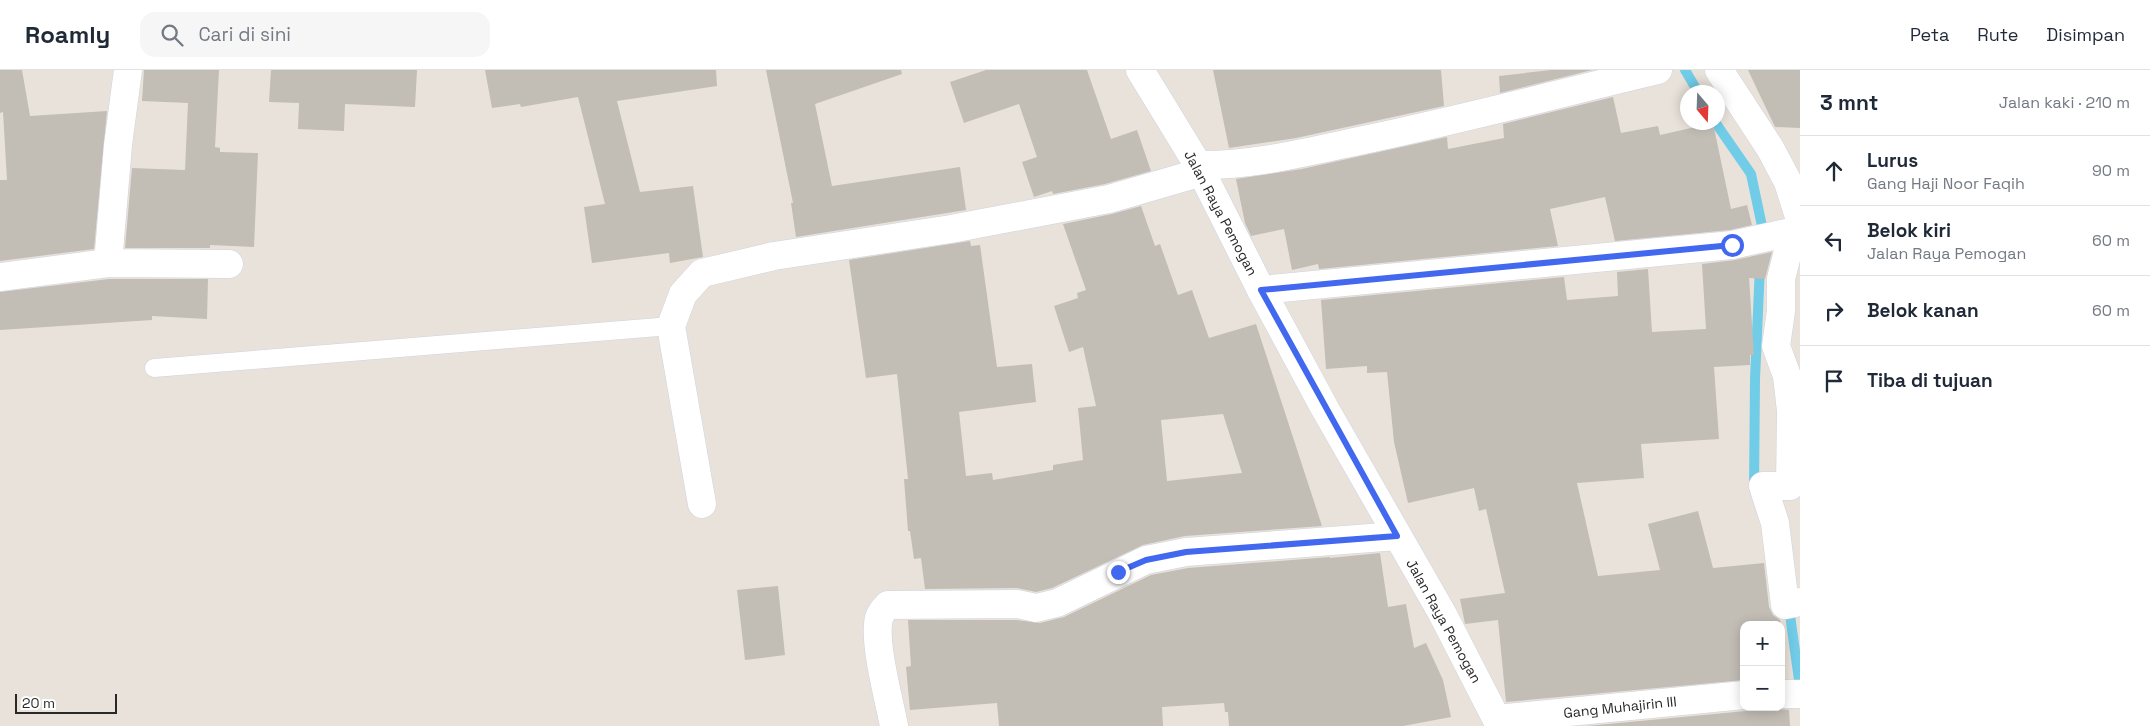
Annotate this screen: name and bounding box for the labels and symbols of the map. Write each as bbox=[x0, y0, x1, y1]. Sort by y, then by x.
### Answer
north arrow bbox=[1680, 85, 1725, 130]
street label: Jalan Raya Pemogan bbox=[1180, 147, 1262, 279]
route start bbox=[1721, 234, 1744, 257]
street label: Jalan Raya Pemogan bbox=[1402, 556, 1486, 686]
route end bbox=[1107, 561, 1130, 584]
scale bar bbox=[15, 691, 118, 714]
street label: Gang Muhajirin III bbox=[1562, 692, 1678, 722]

